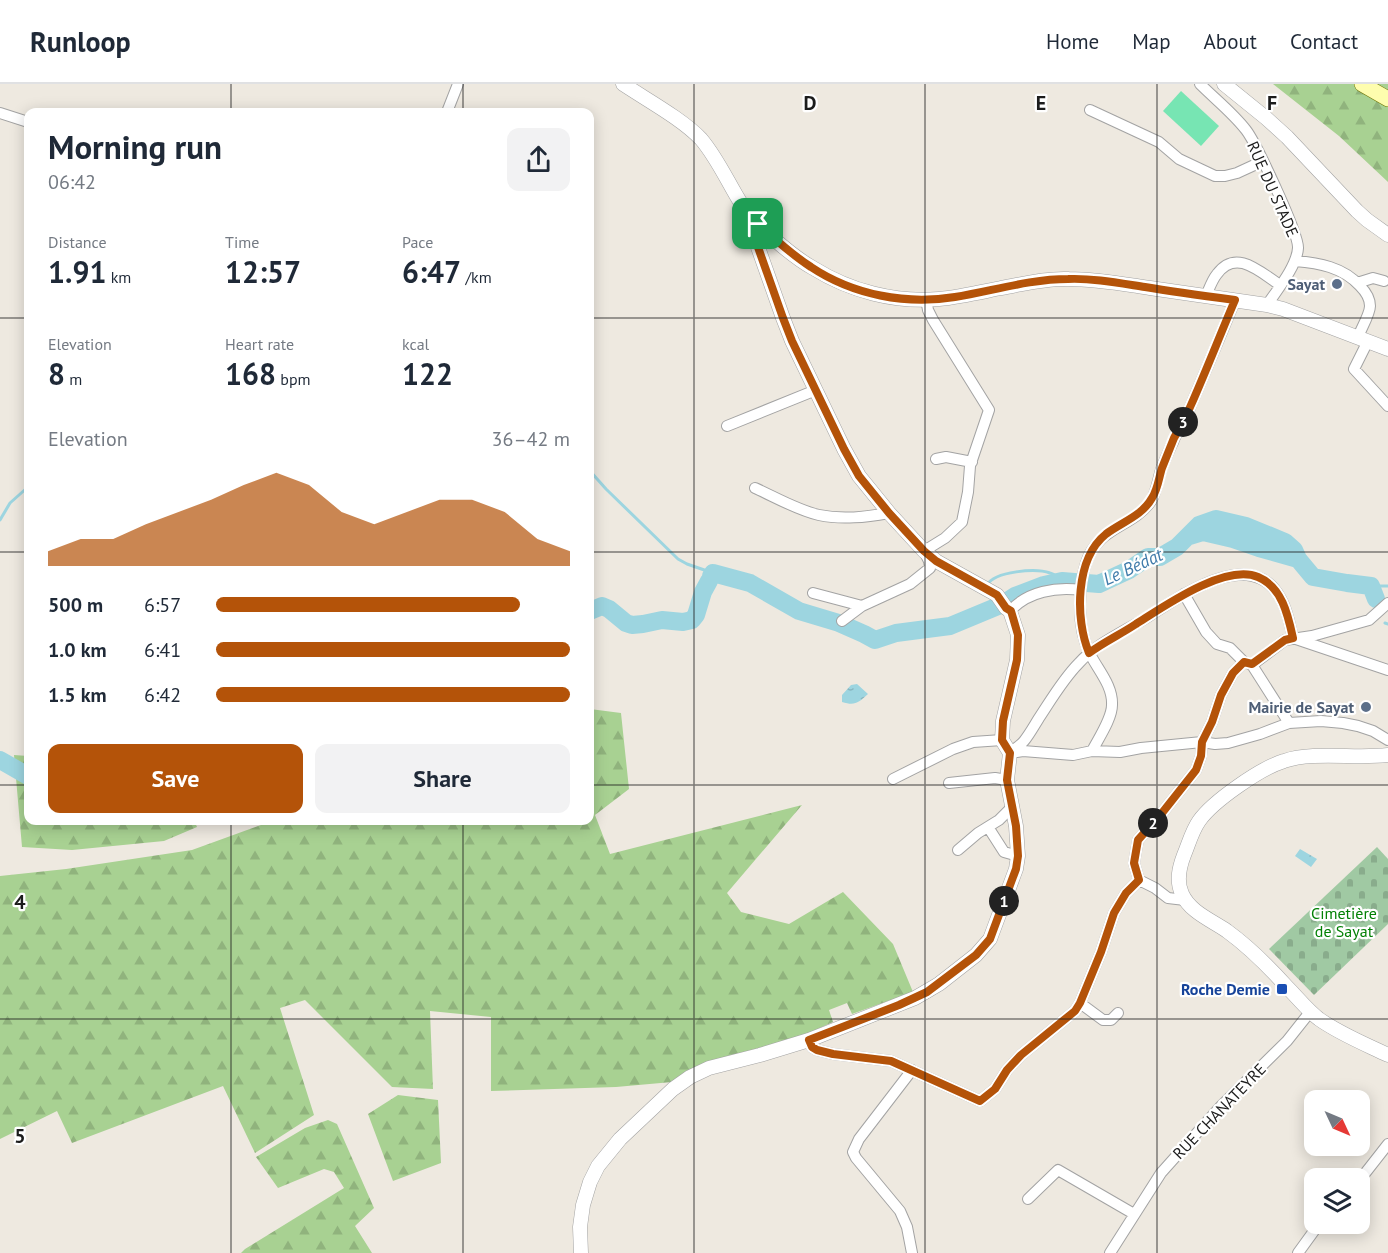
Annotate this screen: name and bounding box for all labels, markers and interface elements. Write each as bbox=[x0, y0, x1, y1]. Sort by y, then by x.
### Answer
text: Runloop bbox=[30, 23, 131, 60]
text: Home bbox=[1046, 28, 1099, 55]
text: Map bbox=[1132, 28, 1171, 55]
text: About bbox=[1204, 28, 1257, 55]
text: Contact bbox=[1290, 28, 1358, 55]
text: D bbox=[804, 90, 817, 116]
text: E bbox=[1036, 90, 1046, 116]
text: F bbox=[1267, 90, 1277, 116]
text: Morning run bbox=[48, 125, 222, 168]
button: share bbox=[507, 128, 570, 191]
street label: RUE DU STADE bbox=[1243, 138, 1303, 240]
text: 06:42 bbox=[48, 169, 96, 195]
pin bbox=[732, 198, 783, 249]
icon: arrive bbox=[741, 207, 774, 240]
text: Distance bbox=[48, 232, 107, 252]
text: Time bbox=[225, 232, 259, 252]
text: Pace bbox=[402, 232, 433, 252]
text: 1.91 bbox=[48, 252, 106, 291]
text: 12:57 bbox=[225, 252, 301, 291]
text: 6:47 bbox=[402, 252, 461, 291]
text: km bbox=[106, 267, 131, 287]
text: /km bbox=[461, 267, 492, 287]
place label: Sayat bbox=[1287, 274, 1325, 294]
marker: Sayat bbox=[1330, 277, 1344, 291]
text: Elevation bbox=[48, 334, 112, 354]
text: Heart rate bbox=[225, 334, 294, 354]
text: kcal bbox=[402, 334, 429, 354]
text: 8 bbox=[48, 354, 65, 393]
text: 168 bbox=[225, 354, 276, 393]
text: 122 bbox=[402, 354, 453, 393]
text: m bbox=[65, 369, 82, 389]
text: bpm bbox=[276, 369, 311, 389]
pin: 3 bbox=[1168, 407, 1198, 437]
text: 3 bbox=[1178, 412, 1188, 432]
text: Elevation bbox=[48, 426, 128, 452]
text: 36–42 m bbox=[492, 426, 570, 452]
water label: Le Bédat bbox=[1099, 542, 1168, 590]
text: 500 m bbox=[48, 592, 103, 618]
text: 6:57 bbox=[144, 592, 181, 618]
text: 1.0 km bbox=[48, 637, 107, 663]
text: 6:41 bbox=[144, 637, 181, 663]
text: 1.5 km bbox=[48, 682, 107, 708]
text: 6:42 bbox=[144, 682, 181, 708]
place label: Mairie de Sayat bbox=[1248, 697, 1354, 717]
marker: Mairie de Sayat bbox=[1359, 700, 1373, 714]
button: Save bbox=[48, 744, 303, 813]
button: Share bbox=[315, 744, 570, 813]
pin: 2 bbox=[1138, 808, 1168, 838]
text: 2 bbox=[1148, 813, 1158, 833]
pin: 1 bbox=[989, 886, 1019, 916]
text: 4 bbox=[14, 889, 26, 915]
text: 1 bbox=[999, 891, 1009, 911]
park label: Cimetière de Sayat bbox=[1311, 903, 1377, 941]
place label: Roche Demie bbox=[1181, 979, 1270, 999]
marker: Roche Demie bbox=[1275, 982, 1289, 996]
street label: RUE CHANATEYRE bbox=[1168, 1059, 1270, 1163]
north arrow bbox=[1304, 1090, 1370, 1156]
map controls bbox=[1304, 1090, 1370, 1234]
text: 5 bbox=[14, 1123, 26, 1149]
button: layers bbox=[1304, 1168, 1370, 1234]

